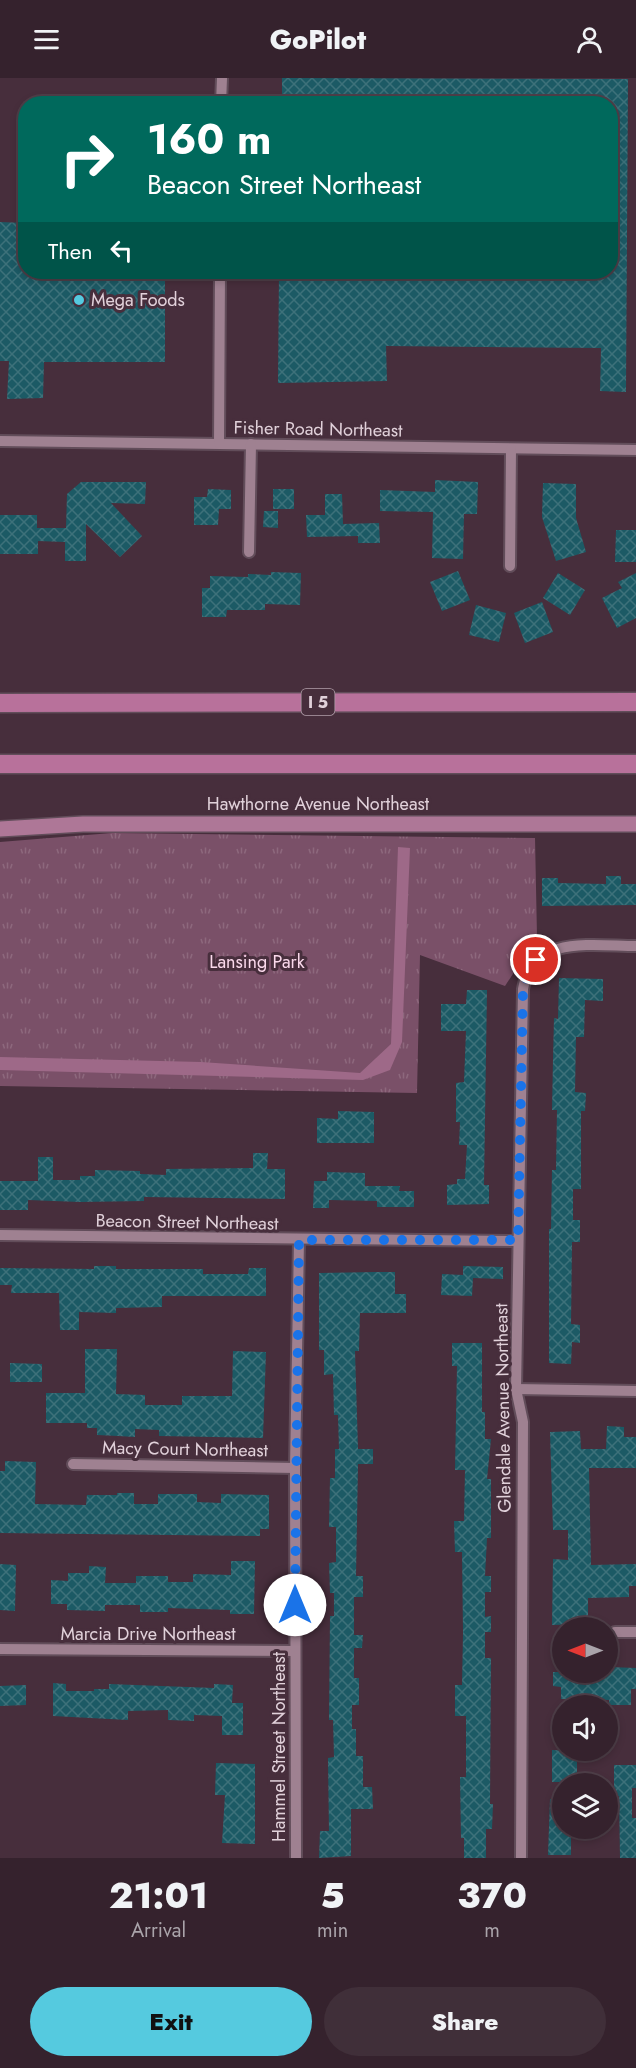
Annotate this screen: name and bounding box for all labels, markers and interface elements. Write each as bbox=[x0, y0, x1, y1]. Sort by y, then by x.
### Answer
text: GoPilot bbox=[270, 20, 366, 59]
icon: menu bbox=[30, 23, 63, 56]
icon: person bbox=[573, 23, 606, 56]
text: 160 m bbox=[147, 109, 271, 170]
icon: right bbox=[48, 120, 126, 198]
text: Beacon Street Northeast bbox=[147, 165, 421, 204]
icon: left bbox=[105, 234, 138, 267]
text: Then bbox=[48, 235, 93, 267]
place label: Mega Foods bbox=[91, 287, 185, 313]
marker: Mega Foods bbox=[72, 293, 86, 307]
street label: Fisher Road Northeast bbox=[233, 415, 403, 443]
road number: I 5 bbox=[302, 689, 334, 715]
street label: Hawthorne Avenue Northeast bbox=[207, 791, 430, 817]
pin bbox=[510, 934, 561, 985]
icon: arrive bbox=[519, 943, 552, 976]
park label: Lansing Park bbox=[209, 949, 305, 975]
street label: Beacon Street Northeast bbox=[95, 1207, 279, 1237]
street label: Glendale Avenue Northeast bbox=[488, 1302, 518, 1513]
street label: Macy Court Northeast bbox=[102, 1435, 269, 1463]
position arrow bbox=[263, 1573, 327, 1637]
north arrow bbox=[552, 1617, 618, 1683]
map controls bbox=[552, 1617, 618, 1839]
street label: Marcia Drive Northeast bbox=[60, 1621, 236, 1647]
street label: Hammel Street Northeast bbox=[266, 1651, 292, 1842]
button: sound bbox=[552, 1695, 618, 1761]
button: layers bbox=[552, 1773, 618, 1839]
text: 21:01 bbox=[109, 1869, 208, 1921]
text: 5 bbox=[321, 1869, 345, 1921]
text: 370 bbox=[457, 1869, 527, 1921]
text: Arrival bbox=[131, 1916, 186, 1945]
text: min bbox=[317, 1916, 348, 1945]
text: m bbox=[484, 1916, 500, 1945]
button: Exit bbox=[30, 1987, 312, 2056]
button: Share bbox=[324, 1987, 606, 2056]

